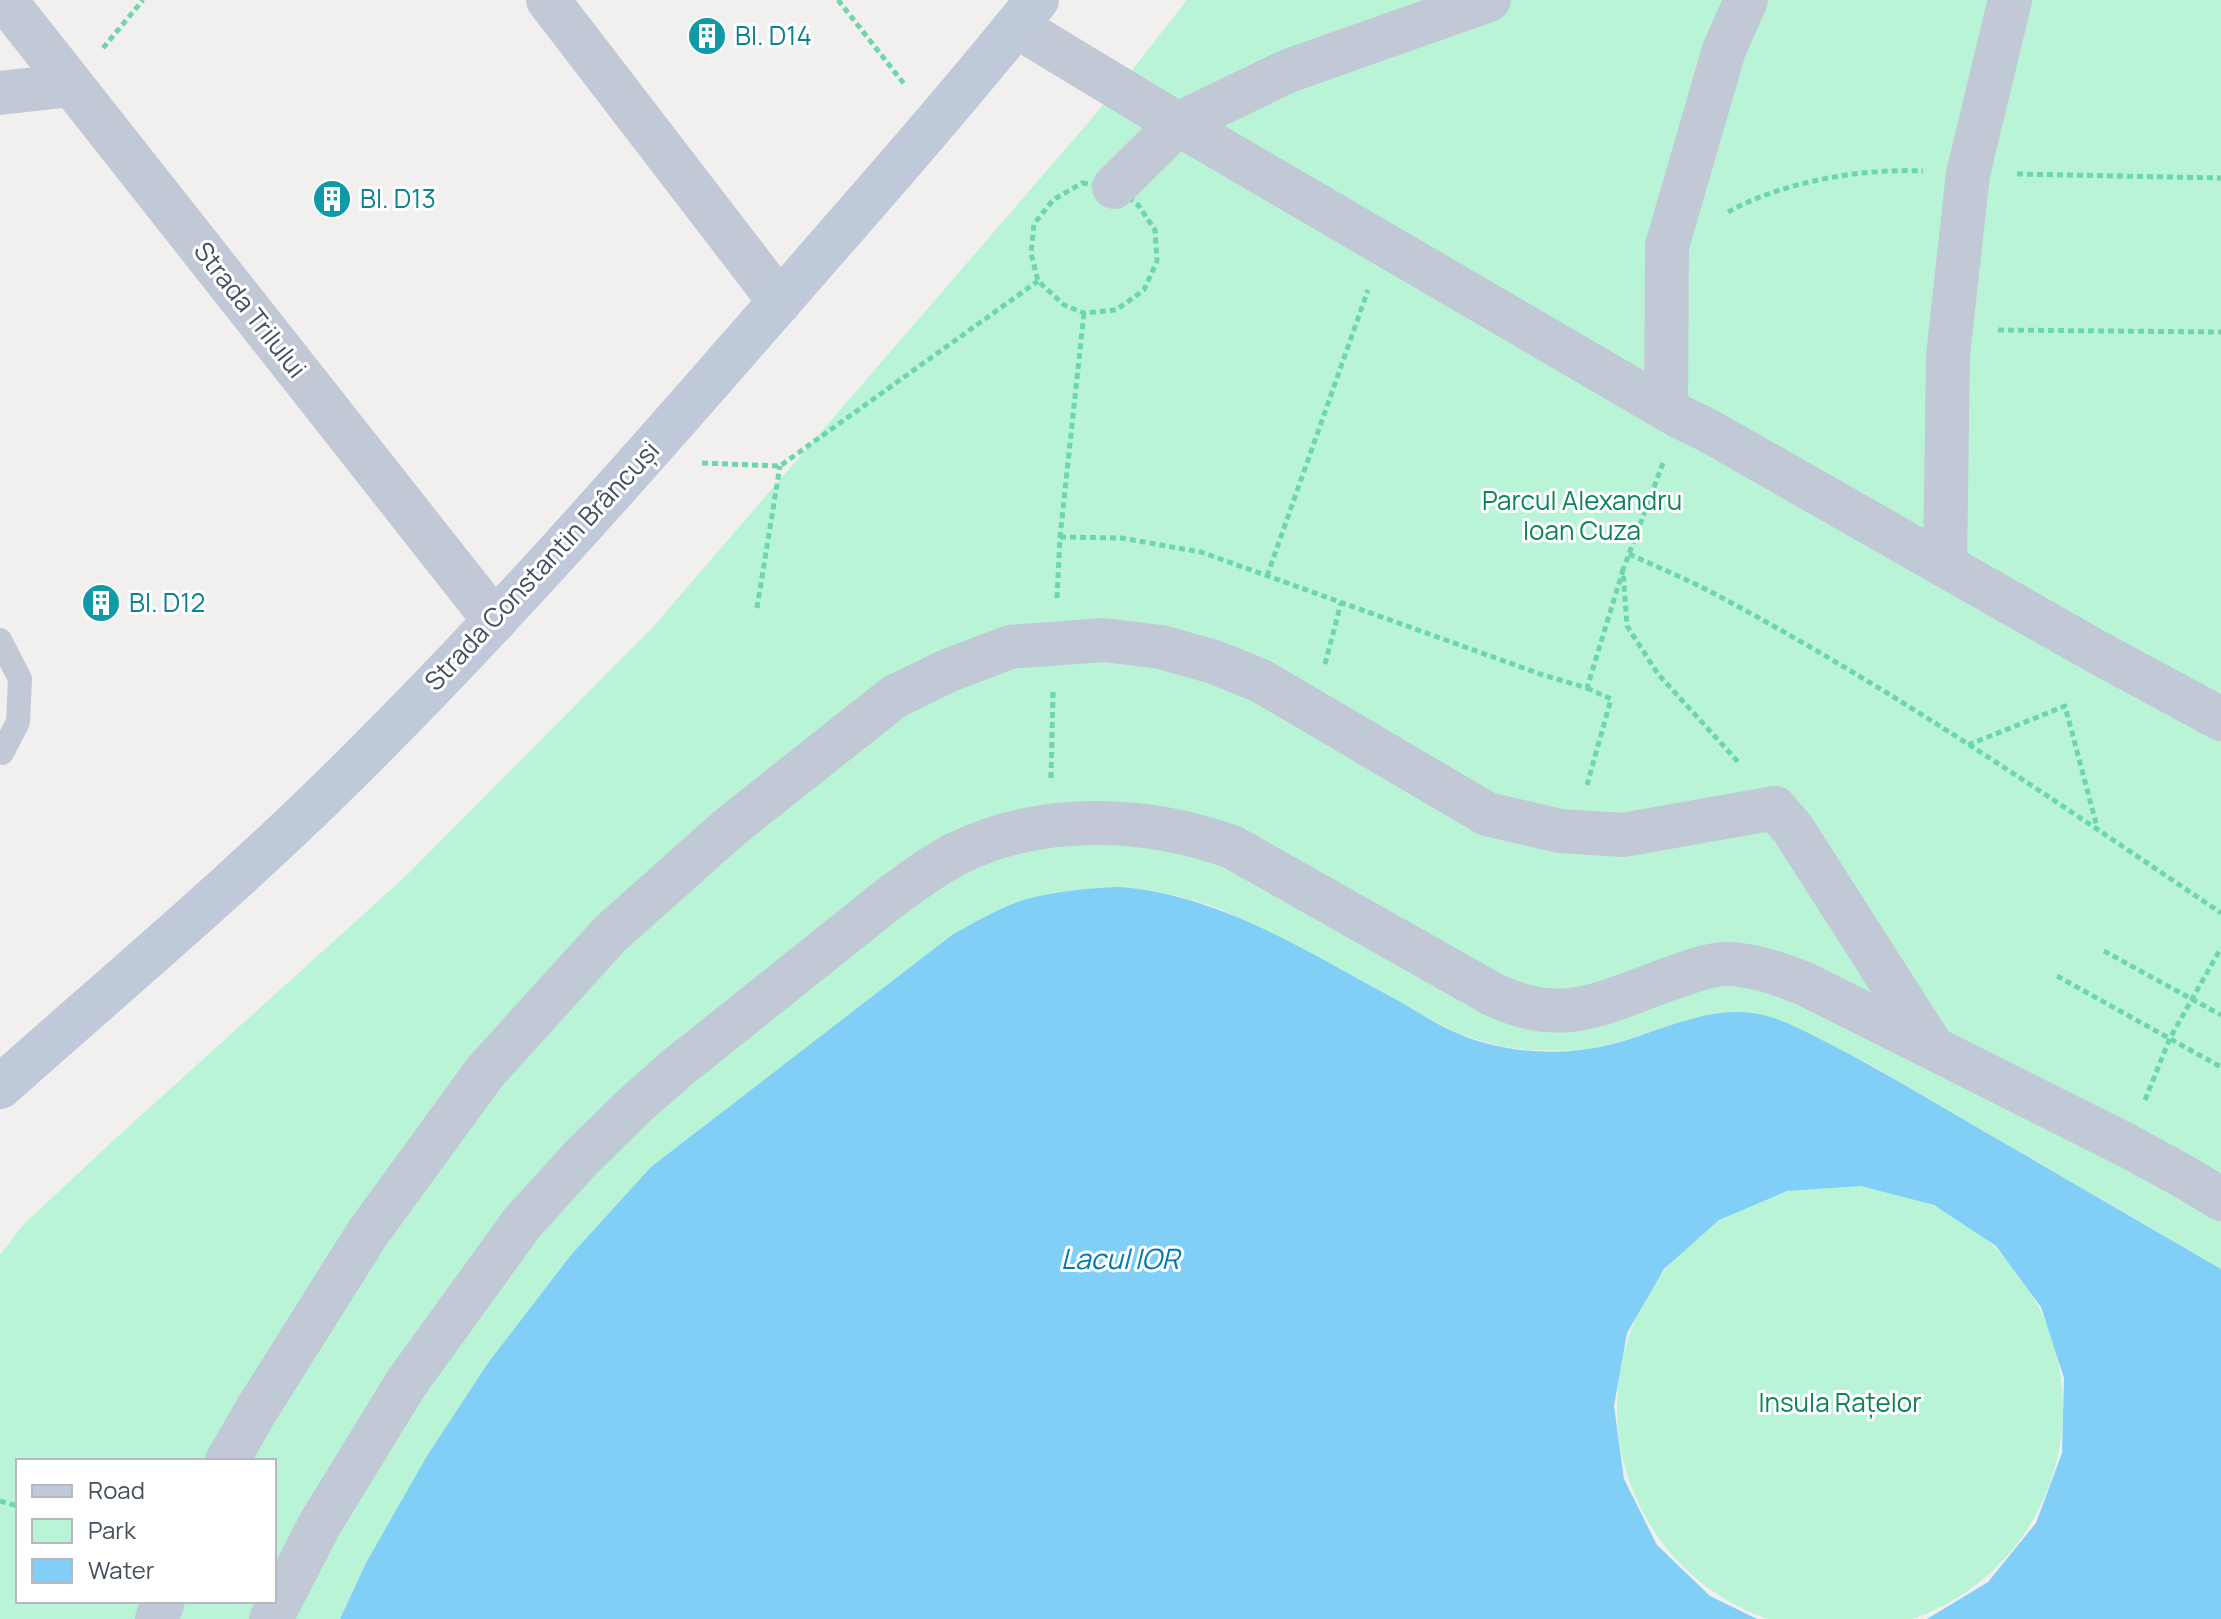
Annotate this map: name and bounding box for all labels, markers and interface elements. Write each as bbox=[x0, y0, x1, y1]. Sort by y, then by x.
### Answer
building icon: Bl. D14 bbox=[686, 15, 728, 57]
place label: Bl. D14 bbox=[735, 17, 812, 53]
building icon: Bl. D13 bbox=[311, 178, 353, 220]
place label: Bl. D13 bbox=[360, 180, 436, 216]
street label: Strada Trilului bbox=[186, 234, 315, 385]
street label: Strada Constantin Brâncuși bbox=[416, 433, 667, 698]
park label: Parcul Alexandru Ioan Cuza bbox=[1482, 482, 1682, 548]
building icon: Bl. D12 bbox=[80, 582, 122, 624]
place label: Bl. D12 bbox=[129, 584, 205, 620]
water label: Lacul IOR bbox=[1061, 1239, 1182, 1277]
park label: Insula Rațelor bbox=[1758, 1384, 1922, 1420]
legend bbox=[16, 1459, 276, 1603]
text: Road bbox=[88, 1473, 145, 1506]
text: Park bbox=[88, 1513, 137, 1546]
text: Water bbox=[88, 1553, 155, 1586]

